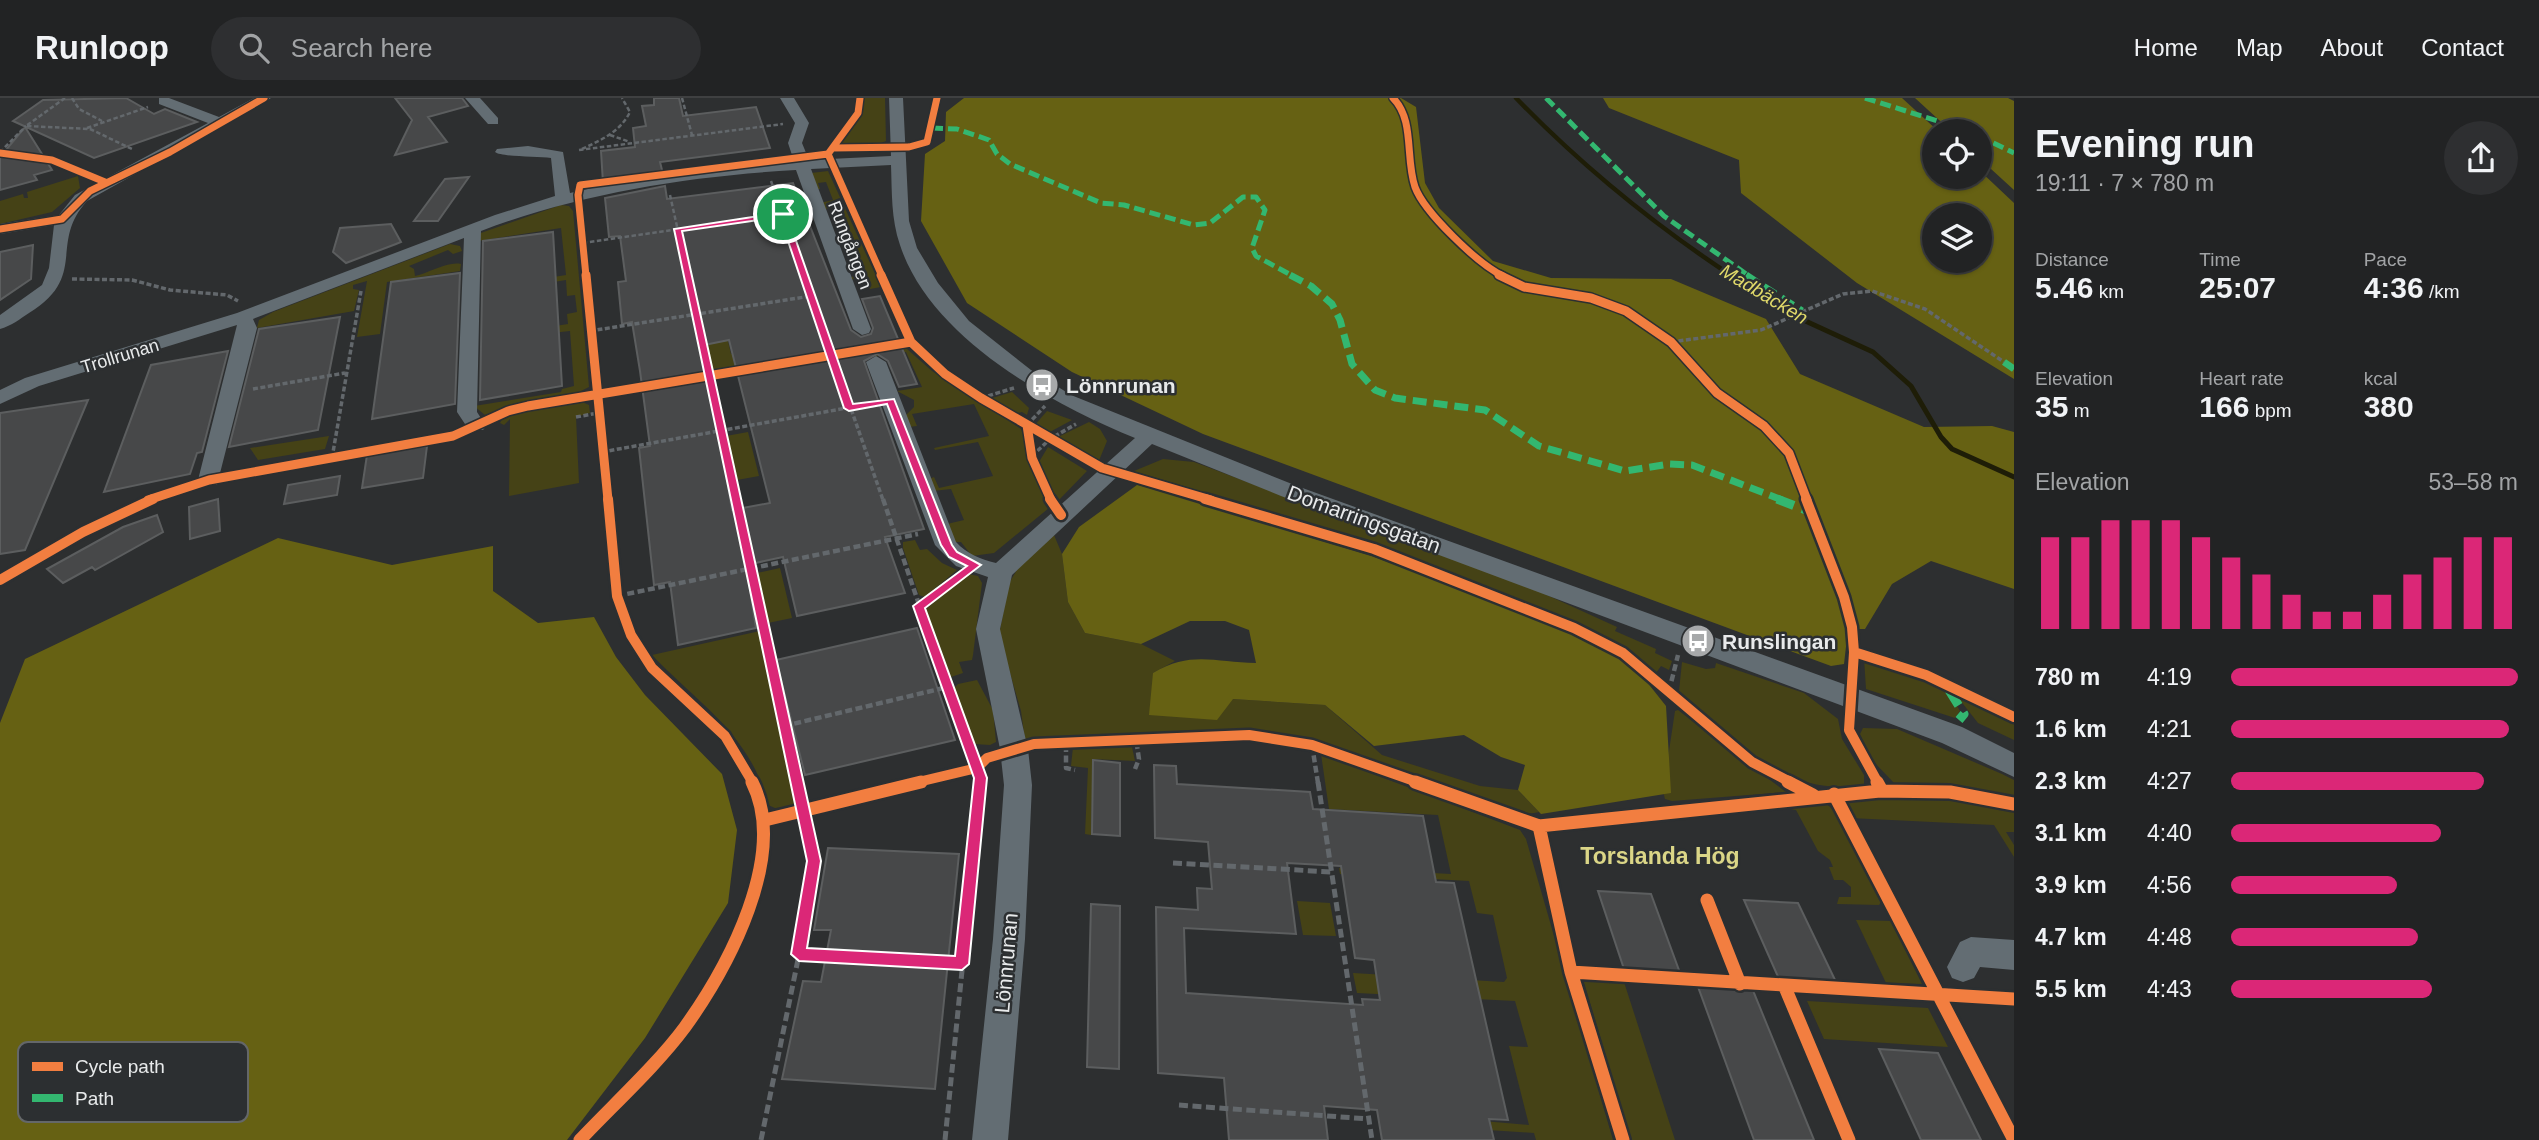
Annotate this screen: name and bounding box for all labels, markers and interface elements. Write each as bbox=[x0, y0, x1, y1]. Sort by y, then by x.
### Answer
search box bbox=[211, 17, 701, 80]
text: Runloop bbox=[35, 29, 169, 66]
icon: search bbox=[235, 29, 273, 67]
text: Search here bbox=[291, 33, 432, 63]
text: Home bbox=[2134, 34, 2198, 61]
text: Map bbox=[2236, 34, 2283, 61]
text: About bbox=[2321, 34, 2383, 61]
text: Contact bbox=[2421, 34, 2504, 61]
map controls bbox=[1922, 119, 1992, 273]
button: locate bbox=[1922, 119, 1992, 189]
button: share bbox=[2444, 121, 2518, 195]
text: Evening run bbox=[2035, 123, 2255, 165]
text: 19:11 · 7 × 780 m bbox=[2035, 170, 2214, 196]
pin bbox=[753, 184, 813, 244]
icon: arrive bbox=[764, 195, 802, 233]
street label: Rungången bbox=[824, 198, 876, 292]
button: layers bbox=[1922, 203, 1992, 273]
text: Distance bbox=[2035, 249, 2109, 270]
text: Time bbox=[2199, 249, 2241, 270]
text: Pace bbox=[2364, 249, 2407, 270]
water label: Madbäcken bbox=[1716, 260, 1812, 328]
text: 5.46 bbox=[2035, 271, 2093, 304]
text: 25:07 bbox=[2199, 271, 2276, 304]
text: 4:36 bbox=[2364, 271, 2424, 304]
text: km bbox=[2093, 281, 2124, 302]
text: /km bbox=[2424, 281, 2460, 302]
street label: Trollrunan bbox=[79, 335, 161, 377]
bus stop icon: Lönnrunan bbox=[1023, 366, 1061, 404]
text: Elevation bbox=[2035, 368, 2113, 389]
text: Heart rate bbox=[2199, 368, 2284, 389]
text: kcal bbox=[2364, 368, 2397, 389]
place label: Lönnrunan bbox=[1066, 374, 1176, 397]
text: 35 bbox=[2035, 390, 2068, 423]
text: 166 bbox=[2199, 390, 2249, 423]
text: 380 bbox=[2364, 390, 2414, 423]
text: m bbox=[2068, 400, 2089, 421]
text: bpm bbox=[2249, 400, 2292, 421]
text: Elevation bbox=[2035, 469, 2130, 495]
text: 53–58 m bbox=[2428, 469, 2518, 495]
street label: Domarringsgatan bbox=[1284, 481, 1444, 557]
bus stop icon: Runslingan bbox=[1679, 622, 1717, 660]
place label: Runslingan bbox=[1722, 630, 1836, 653]
text: 780 m bbox=[2035, 664, 2100, 690]
text: 4:19 bbox=[2147, 664, 2192, 690]
text: 1.6 km bbox=[2035, 716, 2107, 742]
text: 4:21 bbox=[2147, 716, 2192, 742]
text: 2.3 km bbox=[2035, 768, 2107, 794]
text: 4:27 bbox=[2147, 768, 2192, 794]
text: 3.1 km bbox=[2035, 820, 2107, 846]
text: 4:40 bbox=[2147, 820, 2192, 846]
district label: Torslanda Hög bbox=[1580, 843, 1740, 869]
text: 3.9 km bbox=[2035, 872, 2107, 898]
text: 4:56 bbox=[2147, 872, 2192, 898]
street label: Lönnrunan bbox=[990, 912, 1022, 1014]
text: 4.7 km bbox=[2035, 924, 2107, 950]
text: 4:48 bbox=[2147, 924, 2192, 950]
text: 5.5 km bbox=[2035, 976, 2107, 1002]
text: 4:43 bbox=[2147, 976, 2192, 1002]
legend bbox=[18, 1042, 248, 1122]
text: Cycle path bbox=[75, 1056, 165, 1077]
text: Path bbox=[75, 1088, 114, 1109]

